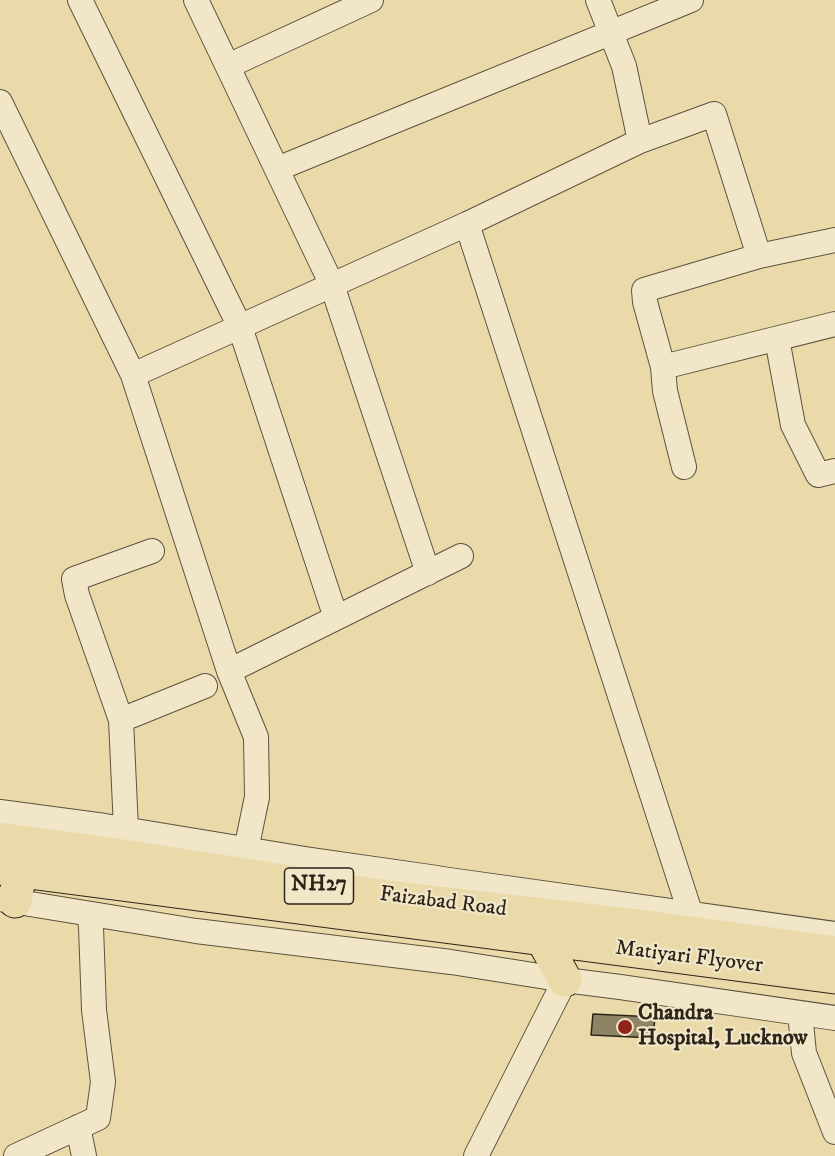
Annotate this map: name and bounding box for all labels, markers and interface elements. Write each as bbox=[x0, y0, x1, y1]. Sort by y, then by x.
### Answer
road number: NH27 bbox=[284, 868, 354, 904]
street label: Faizabad Road bbox=[378, 882, 508, 924]
street label: Matiyari Flyover bbox=[614, 936, 764, 980]
place label: Chandra Hospital, Lucknow bbox=[638, 1001, 808, 1052]
marker: Chandra Hospital, Lucknow bbox=[616, 1018, 634, 1036]

